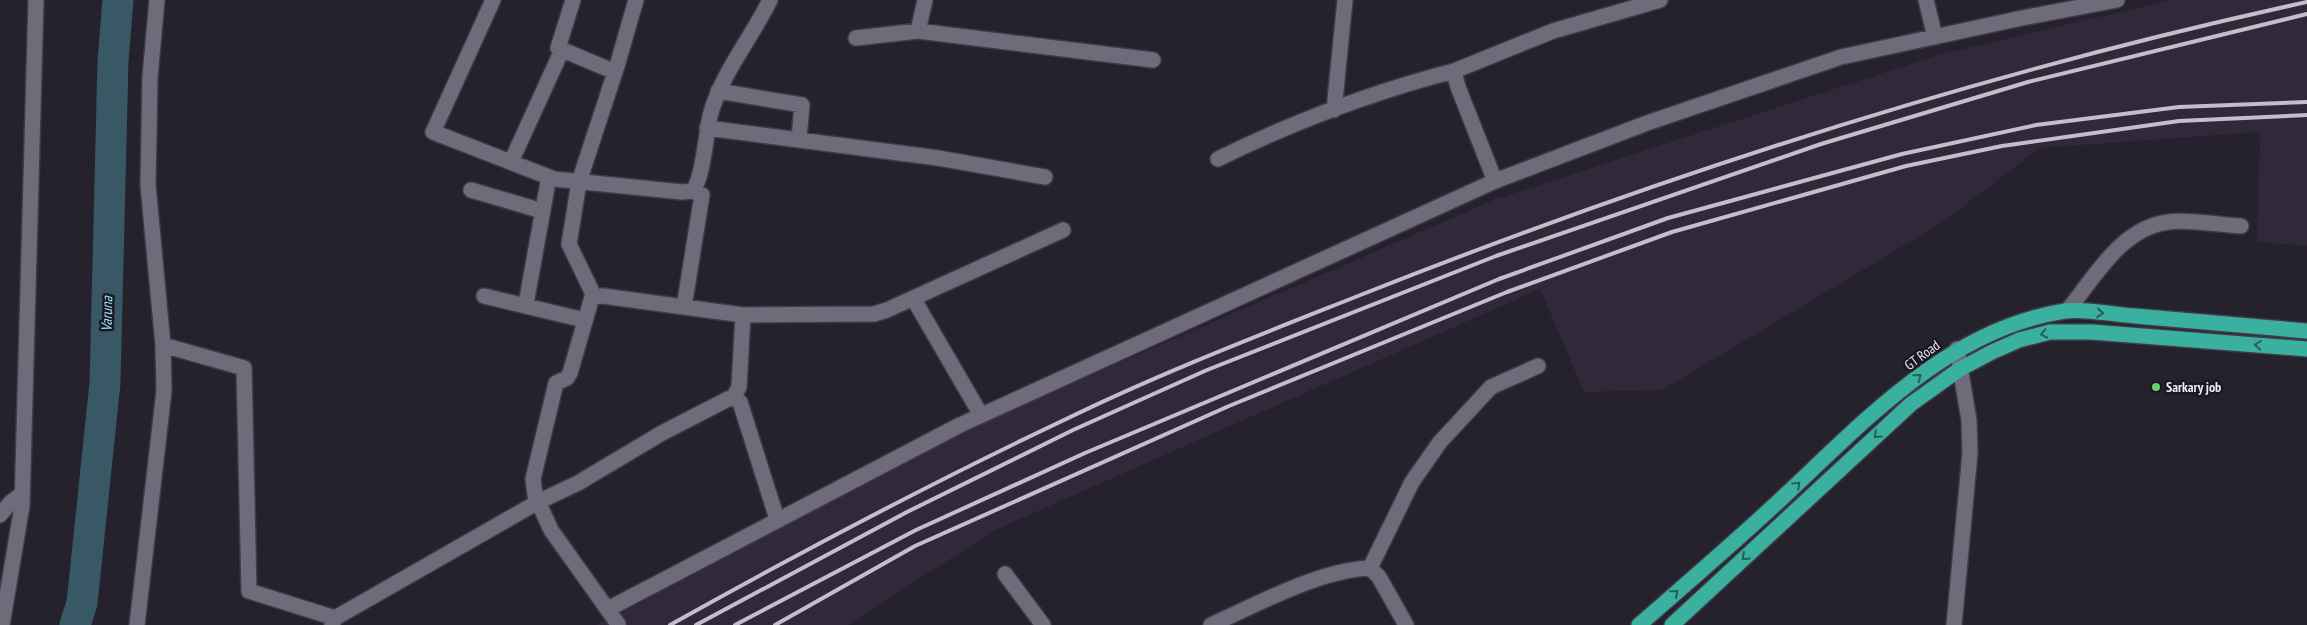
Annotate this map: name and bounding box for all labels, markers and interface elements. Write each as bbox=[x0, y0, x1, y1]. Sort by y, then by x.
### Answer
water label: Varuna bbox=[97, 295, 116, 332]
one-way arrow bbox=[2096, 308, 2104, 319]
one-way arrow bbox=[2040, 328, 2049, 339]
street label: GT Road bbox=[1901, 336, 1943, 374]
one-way arrow bbox=[2254, 340, 2262, 351]
one-way arrow bbox=[1912, 375, 1921, 383]
place label: Sarkary job bbox=[2166, 378, 2221, 396]
marker: Sarkary job bbox=[2150, 381, 2162, 393]
one-way arrow bbox=[1874, 429, 1883, 438]
one-way arrow bbox=[1791, 482, 1800, 491]
one-way arrow bbox=[1742, 551, 1751, 560]
one-way arrow bbox=[1670, 590, 1679, 599]

